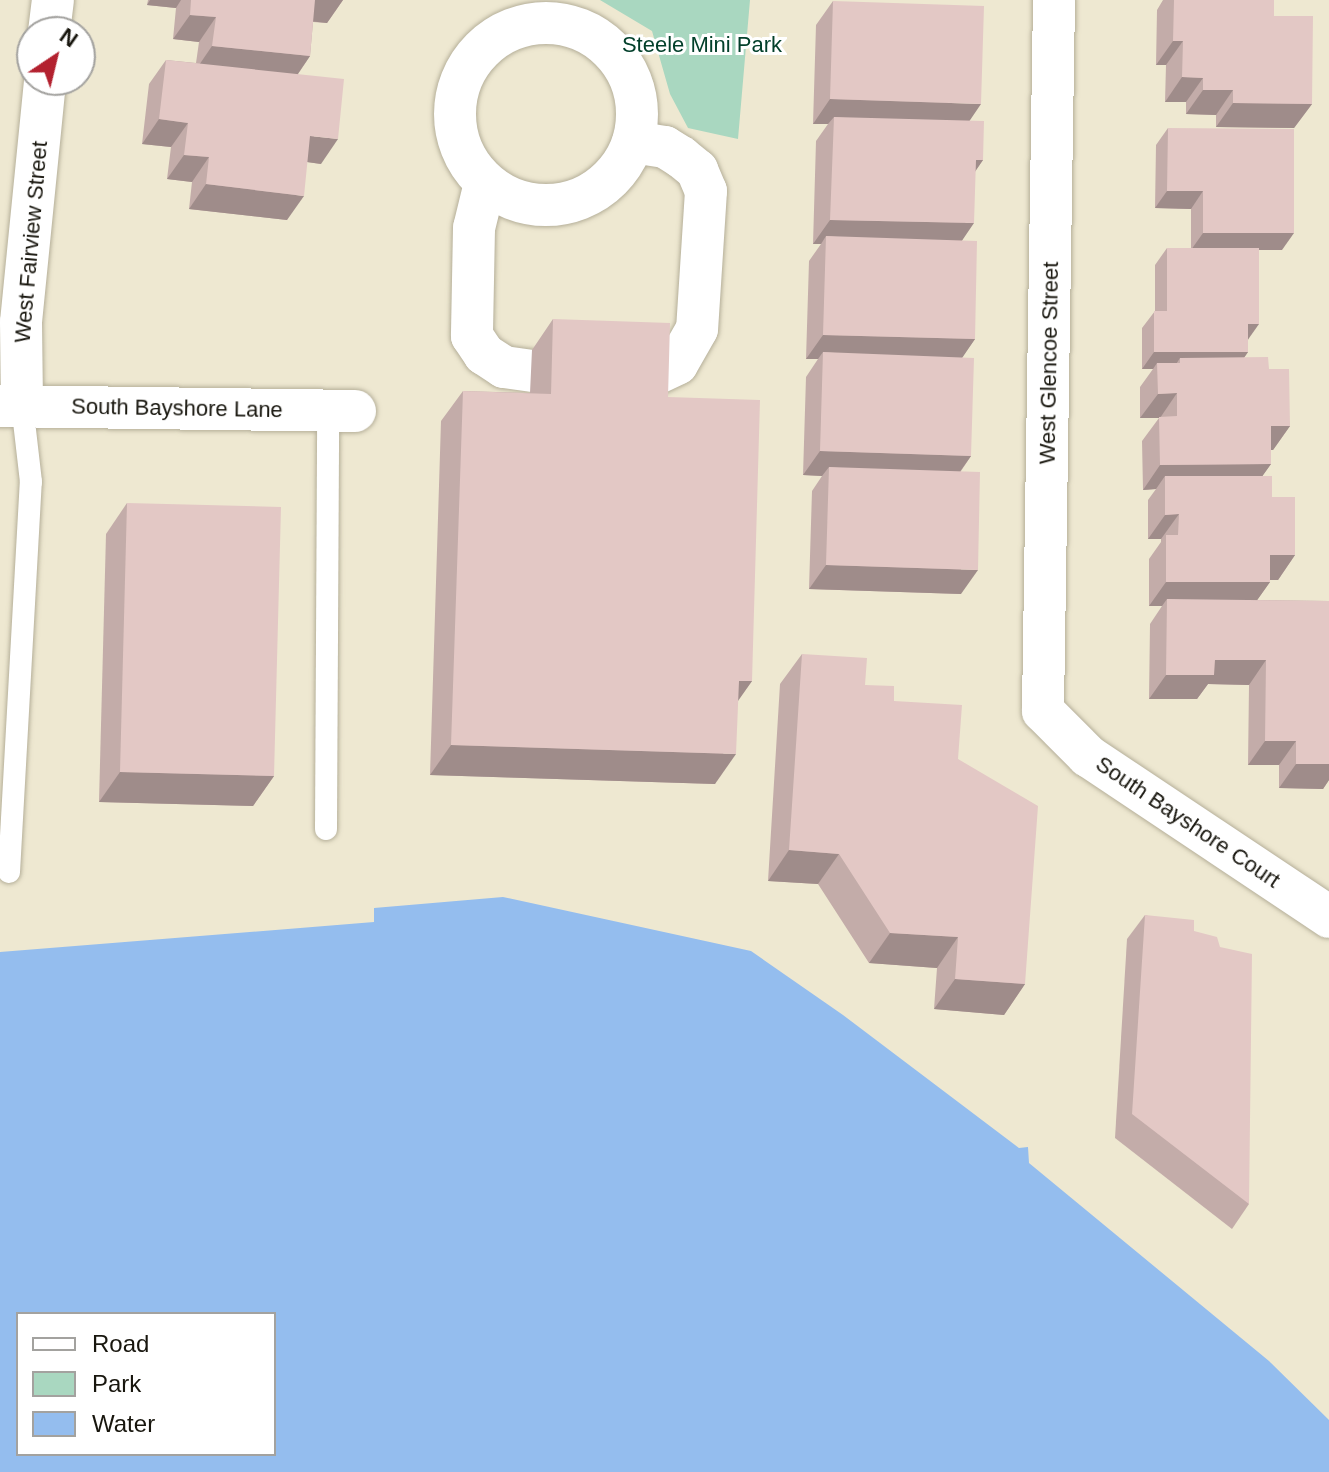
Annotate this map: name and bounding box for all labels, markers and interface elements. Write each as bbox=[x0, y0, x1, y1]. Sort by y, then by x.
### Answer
north arrow bbox=[16, 16, 96, 96]
text: N bbox=[55, 23, 83, 52]
park label: Steele Mini Park bbox=[622, 32, 782, 58]
street label: West Fairview Street bbox=[9, 140, 53, 344]
street label: West Glencoe Street bbox=[1034, 261, 1064, 465]
street label: South Bayshore Lane bbox=[71, 393, 283, 423]
street label: South Bayshore Court bbox=[1091, 751, 1285, 893]
legend bbox=[16, 1312, 276, 1456]
text: Road bbox=[92, 1330, 149, 1357]
text: Park bbox=[92, 1370, 141, 1397]
text: Water bbox=[92, 1410, 155, 1437]

